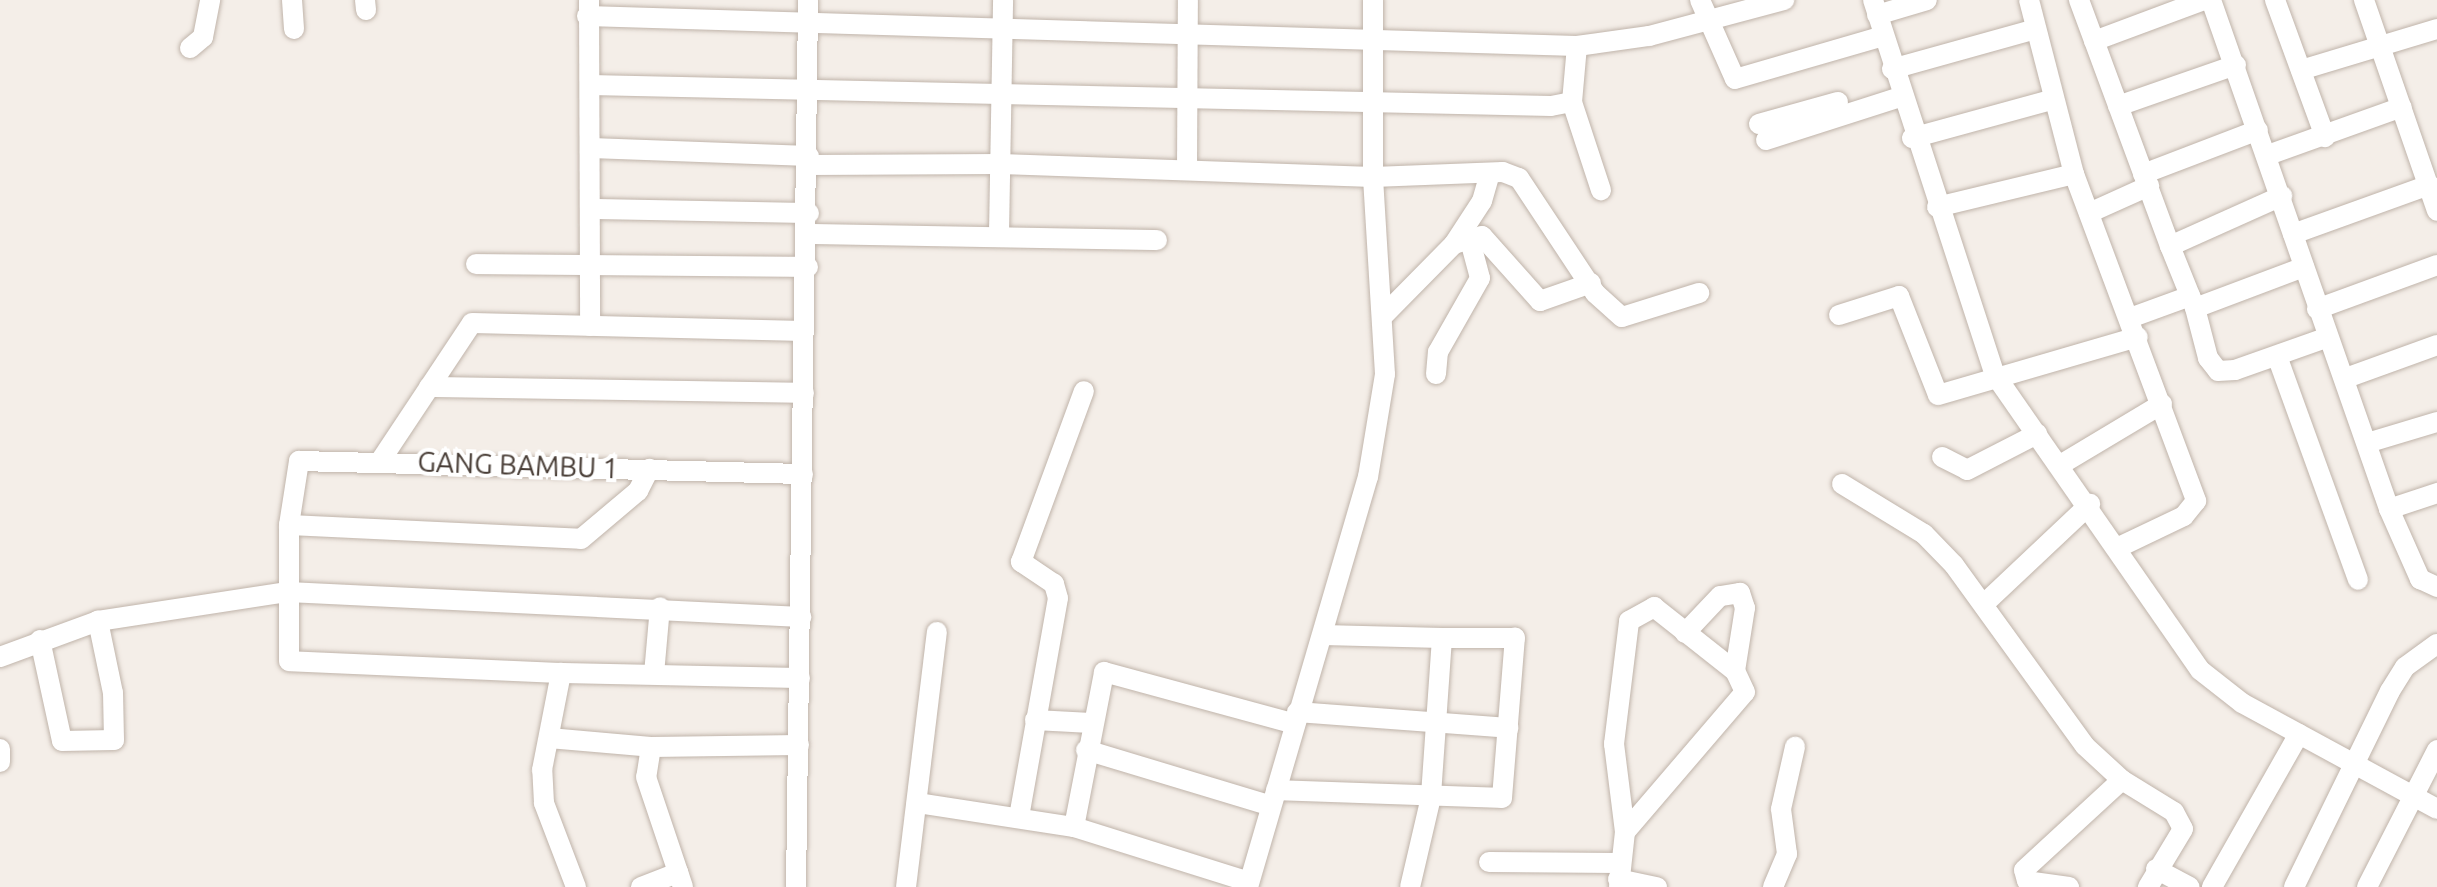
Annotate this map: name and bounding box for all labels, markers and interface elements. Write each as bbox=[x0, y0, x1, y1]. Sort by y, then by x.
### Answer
street label: GANG BAMBU 1 bbox=[417, 445, 619, 485]

